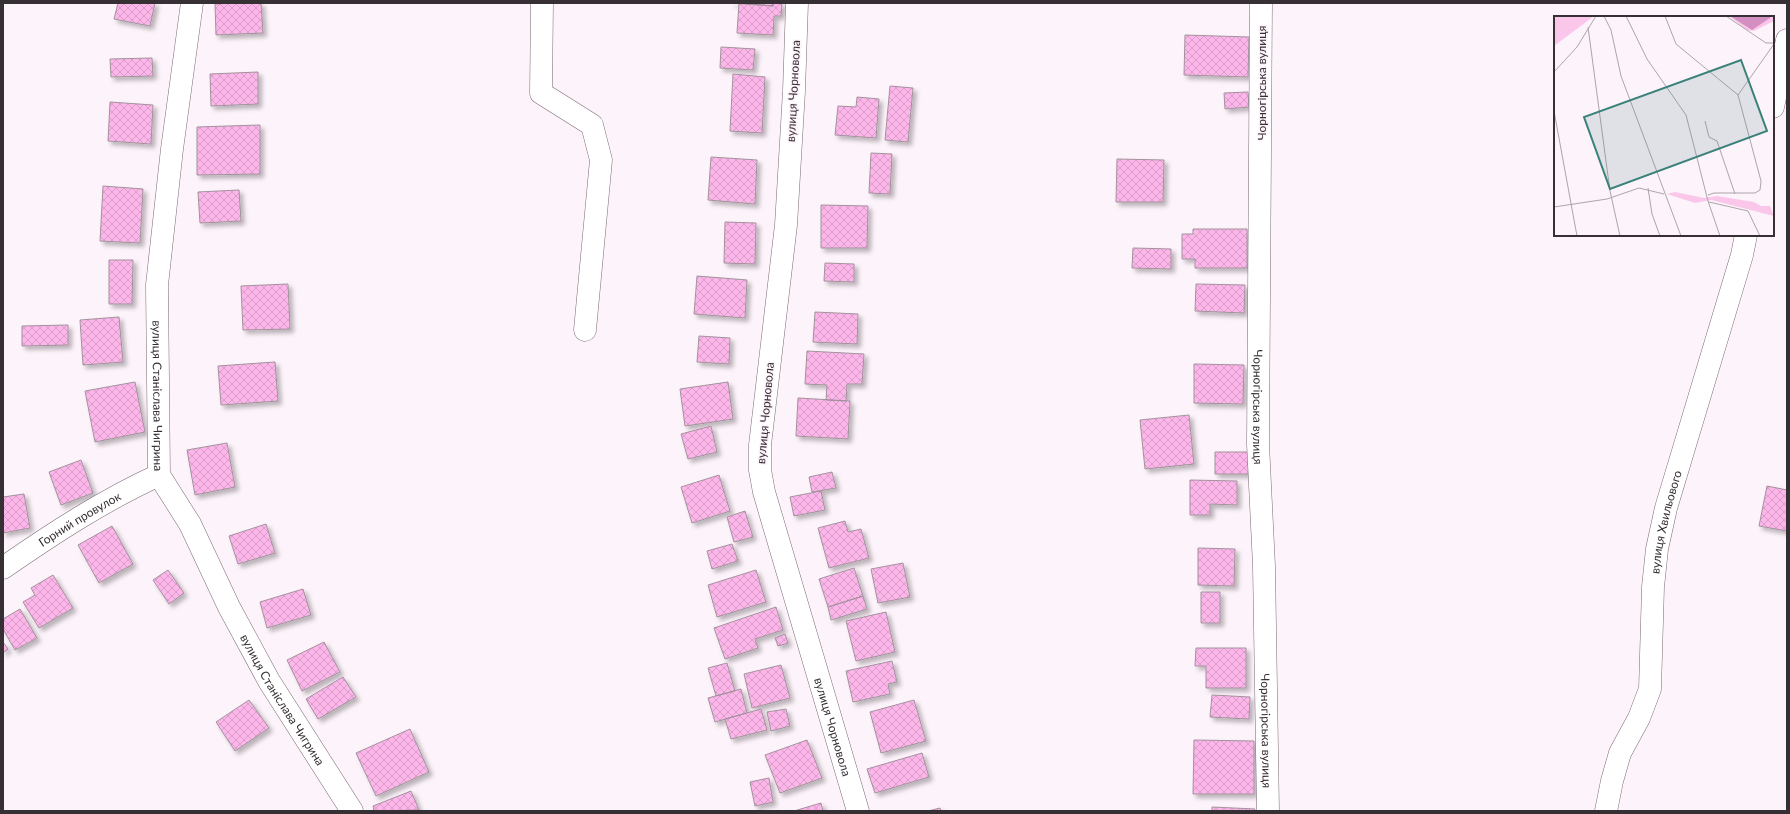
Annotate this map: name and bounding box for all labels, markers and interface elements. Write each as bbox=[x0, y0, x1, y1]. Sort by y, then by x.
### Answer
inset map bbox=[1554, 16, 1774, 236]
street label: Чорногірська вулиця bbox=[1254, 26, 1269, 140]
street label: вулиця Чорновола bbox=[783, 40, 803, 142]
street label: вулиця Станіслава Чигрина bbox=[150, 320, 166, 471]
street label: Чорногірська вулиця bbox=[1250, 350, 1266, 465]
street label: вулиця Чорновола bbox=[753, 362, 777, 464]
street label: вулиця Хвильового bbox=[1647, 468, 1685, 574]
street label: Горний провулок bbox=[35, 488, 124, 549]
street label: вулиця Станіслава Чигрина bbox=[237, 631, 328, 768]
street label: Чорногірська вулиця bbox=[1258, 673, 1275, 788]
street label: вулиця Чорновола bbox=[812, 676, 855, 778]

